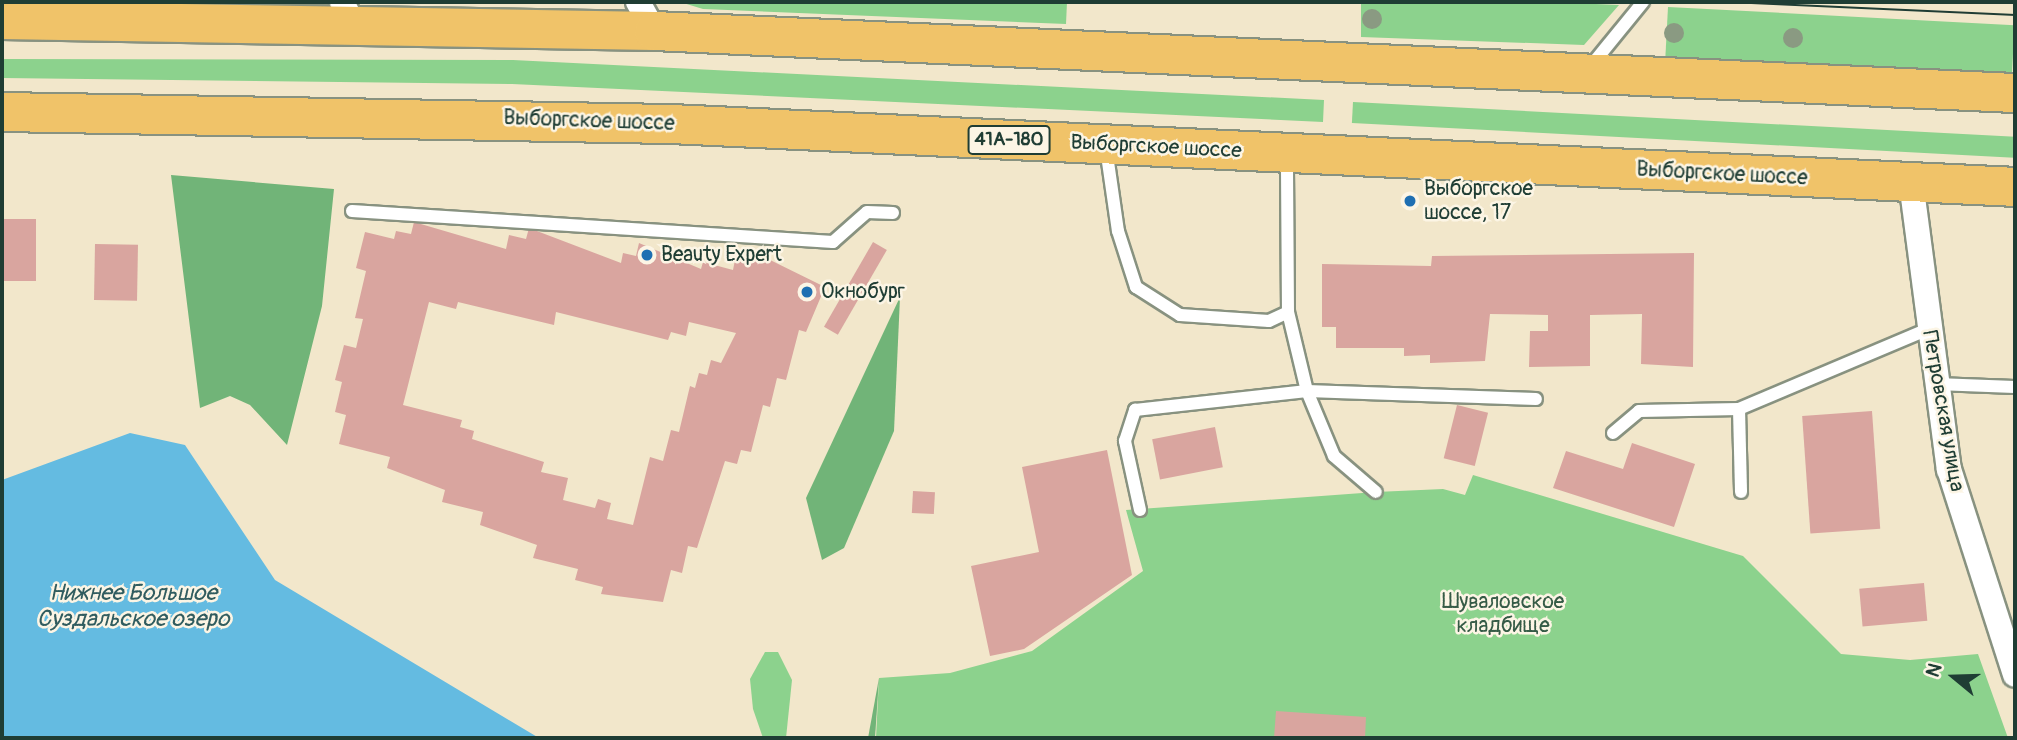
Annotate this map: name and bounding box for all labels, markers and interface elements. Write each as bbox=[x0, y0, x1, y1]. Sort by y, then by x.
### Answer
street label: Выборгское шоссе bbox=[503, 105, 675, 137]
road number: 41А-180 bbox=[967, 124, 1051, 156]
street label: Выборгское шоссе bbox=[1070, 130, 1242, 164]
street label: Выборгское шоссе bbox=[1636, 157, 1808, 191]
place label: Выборгское шоссе, 17 bbox=[1424, 176, 1533, 226]
marker: Выборгское шоссе, 17 bbox=[1402, 193, 1418, 209]
place label: Beauty Expert bbox=[661, 242, 782, 268]
marker: Beauty Expert bbox=[639, 247, 655, 263]
place label: Окнобург bbox=[821, 279, 905, 305]
marker: Окнобург bbox=[799, 284, 815, 300]
street label: Петровская улица bbox=[1916, 329, 1970, 493]
water label: Нижнее Большое Суздальское озеро bbox=[37, 579, 229, 633]
park label: Шуваловское кладбище bbox=[1442, 589, 1564, 639]
north arrow bbox=[1919, 642, 1989, 712]
text: N bbox=[1921, 660, 1948, 680]

